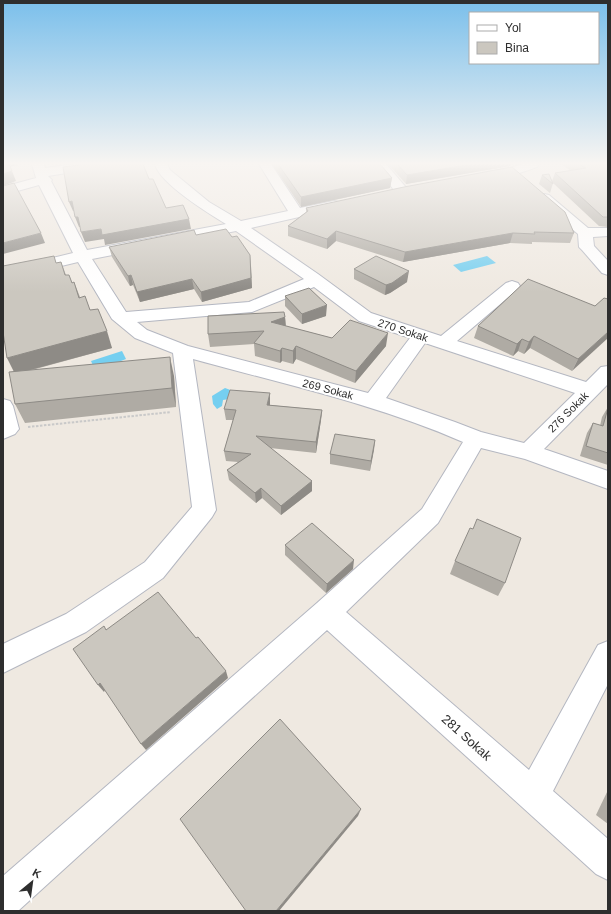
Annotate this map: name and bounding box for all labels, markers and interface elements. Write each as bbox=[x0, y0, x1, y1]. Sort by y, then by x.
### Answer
legend bbox=[469, 12, 599, 64]
text: Yol bbox=[505, 21, 521, 35]
text: Bina bbox=[505, 41, 529, 55]
street label: 270 Sokak bbox=[376, 316, 430, 344]
street label: 269 Sokak bbox=[301, 376, 355, 402]
street label: 276 Sokak bbox=[545, 389, 591, 435]
street label: 281 Sokak bbox=[439, 711, 495, 764]
north arrow bbox=[12, 862, 52, 902]
text: K bbox=[30, 866, 43, 880]

